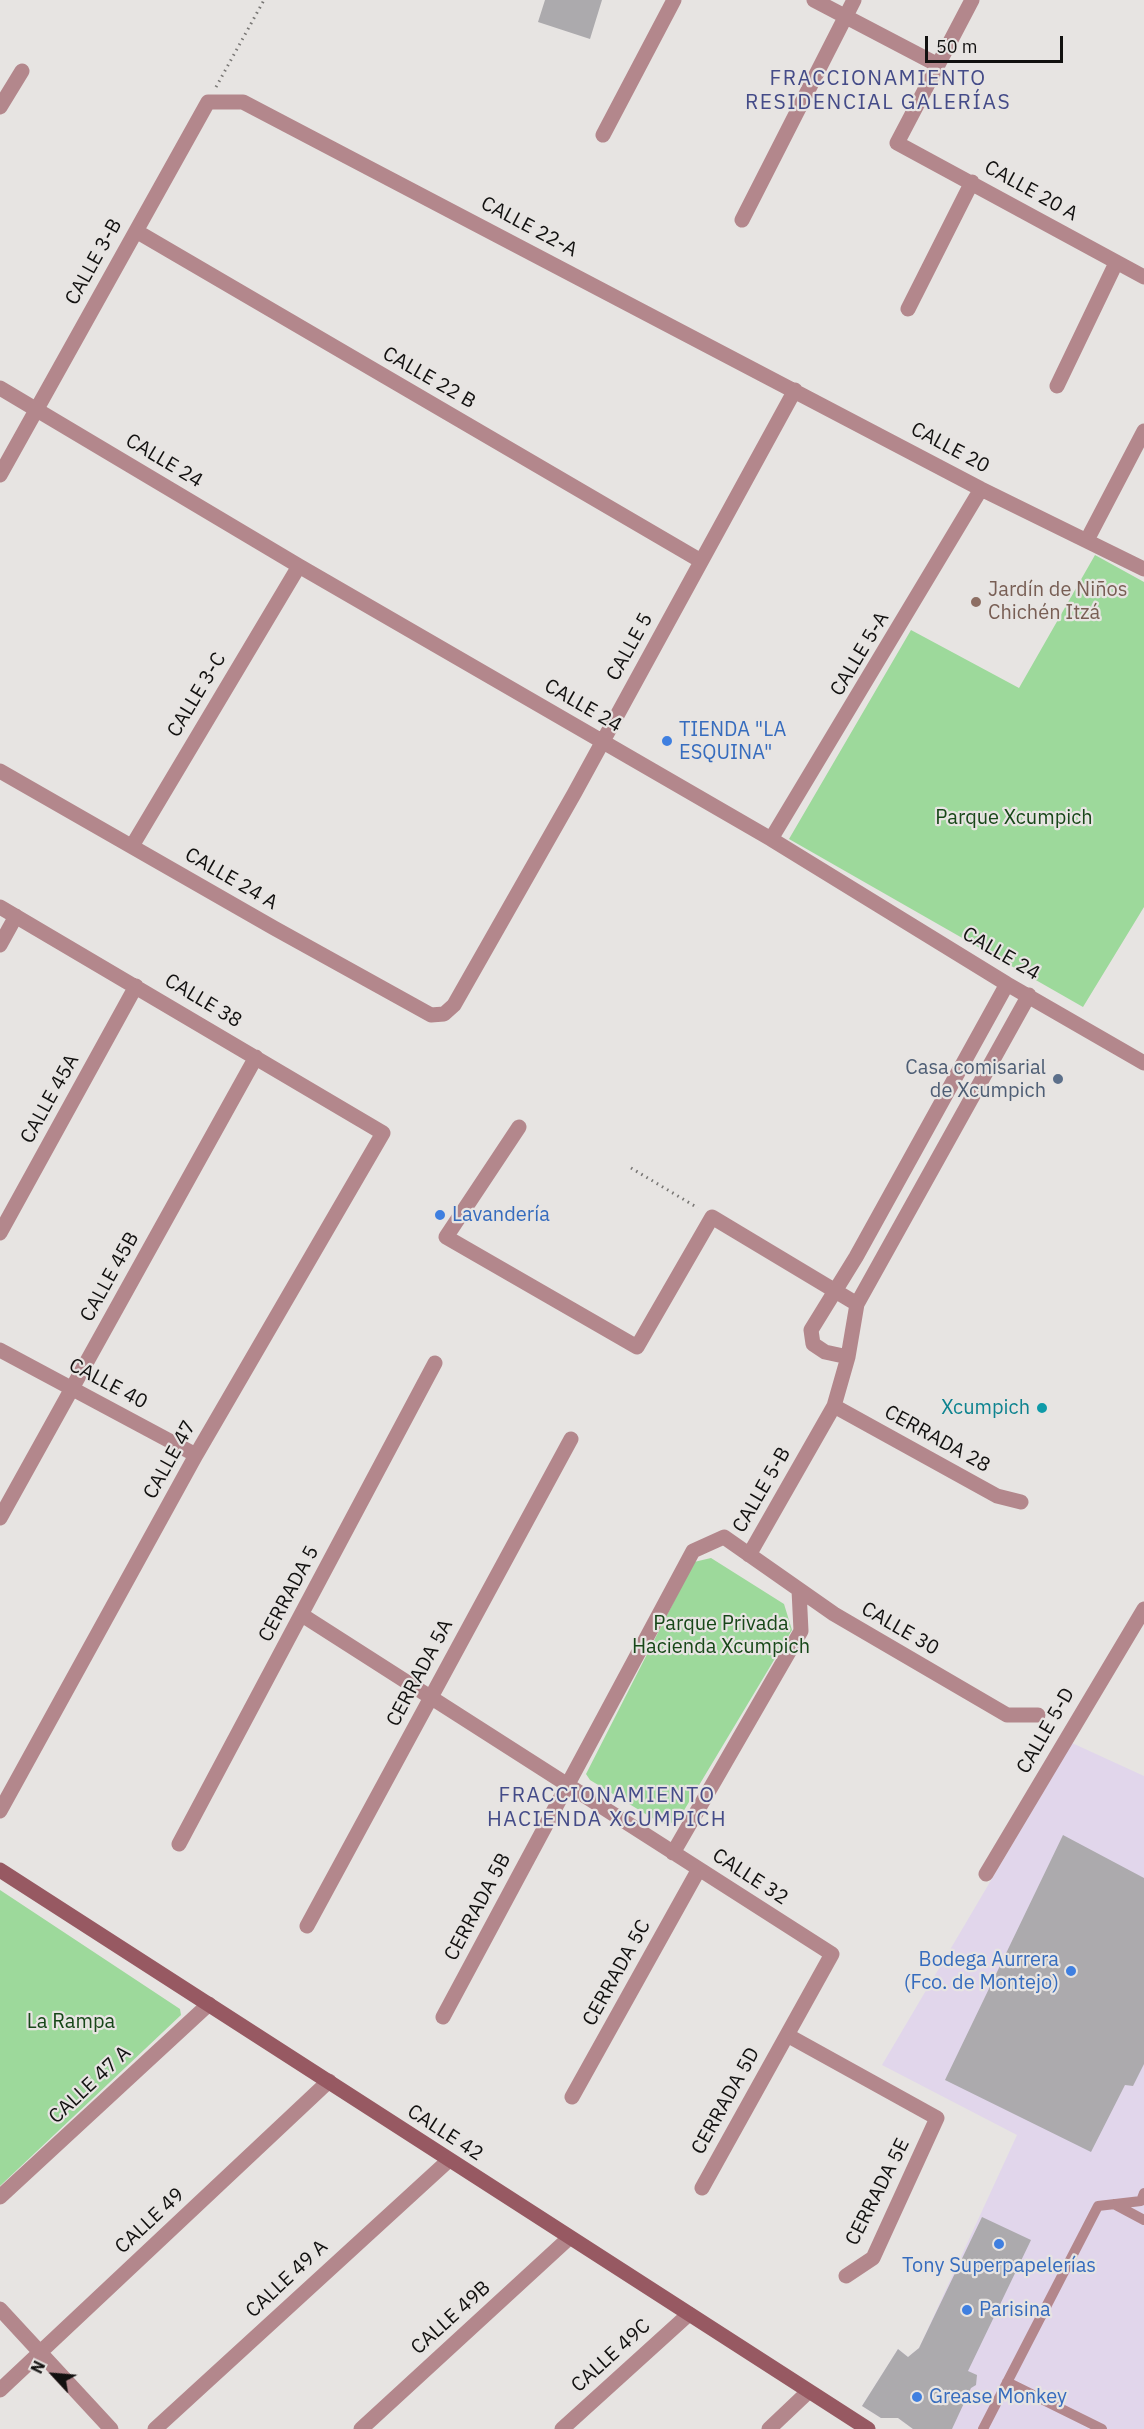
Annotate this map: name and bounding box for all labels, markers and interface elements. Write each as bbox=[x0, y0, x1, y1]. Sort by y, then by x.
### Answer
scale bar bbox=[928, 24, 1066, 62]
text: 50 m bbox=[936, 35, 978, 58]
district label: FRACCIONAMIENTO RESIDENCIAL GALERÍAS bbox=[745, 66, 1011, 116]
street label: CALLE 20 A bbox=[980, 155, 1082, 227]
street label: CALLE 22-A bbox=[477, 192, 581, 262]
street label: CALLE 3-B bbox=[61, 215, 127, 309]
street label: CALLE 22 B bbox=[378, 342, 480, 414]
street label: CALLE 20 bbox=[907, 417, 993, 479]
street label: CALLE 24 bbox=[121, 429, 207, 493]
place label: Jardín de Niños Chichén Itzá bbox=[988, 578, 1128, 625]
marker: Jardín de Niños Chichén Itzá bbox=[969, 595, 983, 609]
street label: CALLE 5-A bbox=[825, 608, 895, 700]
street label: CALLE 5 bbox=[602, 609, 658, 685]
street label: CALLE 3-C bbox=[162, 648, 232, 742]
street label: CALLE 24 bbox=[540, 674, 626, 738]
place label: TIENDA "LA ESQUINA" bbox=[679, 718, 786, 765]
marker: TIENDA "LA ESQUINA" bbox=[660, 734, 674, 748]
park label: Parque Xcumpich bbox=[935, 806, 1093, 830]
street label: CALLE 24 A bbox=[180, 843, 282, 915]
street label: CALLE 24 bbox=[958, 922, 1044, 986]
street label: CALLE 38 bbox=[160, 969, 246, 1033]
street label: CALLE 45A bbox=[16, 1050, 84, 1148]
place label: Casa comisarial de Xcumpich bbox=[905, 1056, 1046, 1103]
marker: Casa comisarial de Xcumpich bbox=[1051, 1072, 1065, 1086]
place label: Lavandería bbox=[452, 1203, 550, 1227]
marker: Lavandería bbox=[433, 1208, 447, 1222]
street label: CALLE 45B bbox=[76, 1228, 144, 1326]
street label: CALLE 40 bbox=[65, 1353, 151, 1415]
place label: Xcumpich bbox=[941, 1396, 1030, 1420]
street label: CERRADA 28 bbox=[880, 1400, 994, 1478]
marker: Xcumpich bbox=[1035, 1401, 1049, 1415]
street label: CALLE 47 bbox=[139, 1417, 201, 1503]
street label: CALLE 5-B bbox=[728, 1443, 796, 1537]
street label: CERRADA 5 bbox=[254, 1542, 324, 1646]
street label: CALLE 30 bbox=[857, 1597, 943, 1661]
park label: Parque Privada Hacienda Xcumpich bbox=[632, 1612, 810, 1659]
street label: CERRADA 5A bbox=[382, 1615, 458, 1731]
street label: CALLE 5-D bbox=[1012, 1684, 1080, 1778]
district label: FRACCIONAMIENTO HACIENDA XCUMPICH bbox=[487, 1783, 727, 1833]
street label: CALLE 32 bbox=[708, 1844, 792, 1910]
street label: CERRADA 5B bbox=[440, 1849, 516, 1965]
street label: CERRADA 5C bbox=[578, 1916, 656, 2030]
place label: Bodega Aurrera (Fco. de Montejo) bbox=[904, 1948, 1059, 1995]
marker: Bodega Aurrera (Fco. de Montejo) bbox=[1064, 1964, 1078, 1978]
park label: La Rampa bbox=[27, 2010, 115, 2034]
street label: CALLE 47 A bbox=[44, 2041, 136, 2129]
street label: CERRADA 5D bbox=[687, 2043, 765, 2159]
street label: CALLE 42 bbox=[403, 2100, 487, 2166]
street label: CERRADA 5E bbox=[841, 2134, 915, 2250]
street label: CALLE 49 bbox=[110, 2183, 190, 2259]
street label: CALLE 49 A bbox=[241, 2235, 333, 2323]
marker: Tony Superpapelerías bbox=[992, 2237, 1006, 2251]
place label: Tony Superpapelerías bbox=[902, 2254, 1096, 2278]
street label: CALLE 49B bbox=[406, 2276, 496, 2360]
place label: Parisina bbox=[979, 2298, 1051, 2322]
marker: Parisina bbox=[960, 2303, 974, 2317]
street label: CALLE 49C bbox=[567, 2314, 655, 2398]
north arrow bbox=[24, 2345, 84, 2405]
text: N bbox=[26, 2358, 49, 2377]
place label: Grease Monkey bbox=[929, 2385, 1067, 2409]
marker: Grease Monkey bbox=[910, 2390, 924, 2404]

